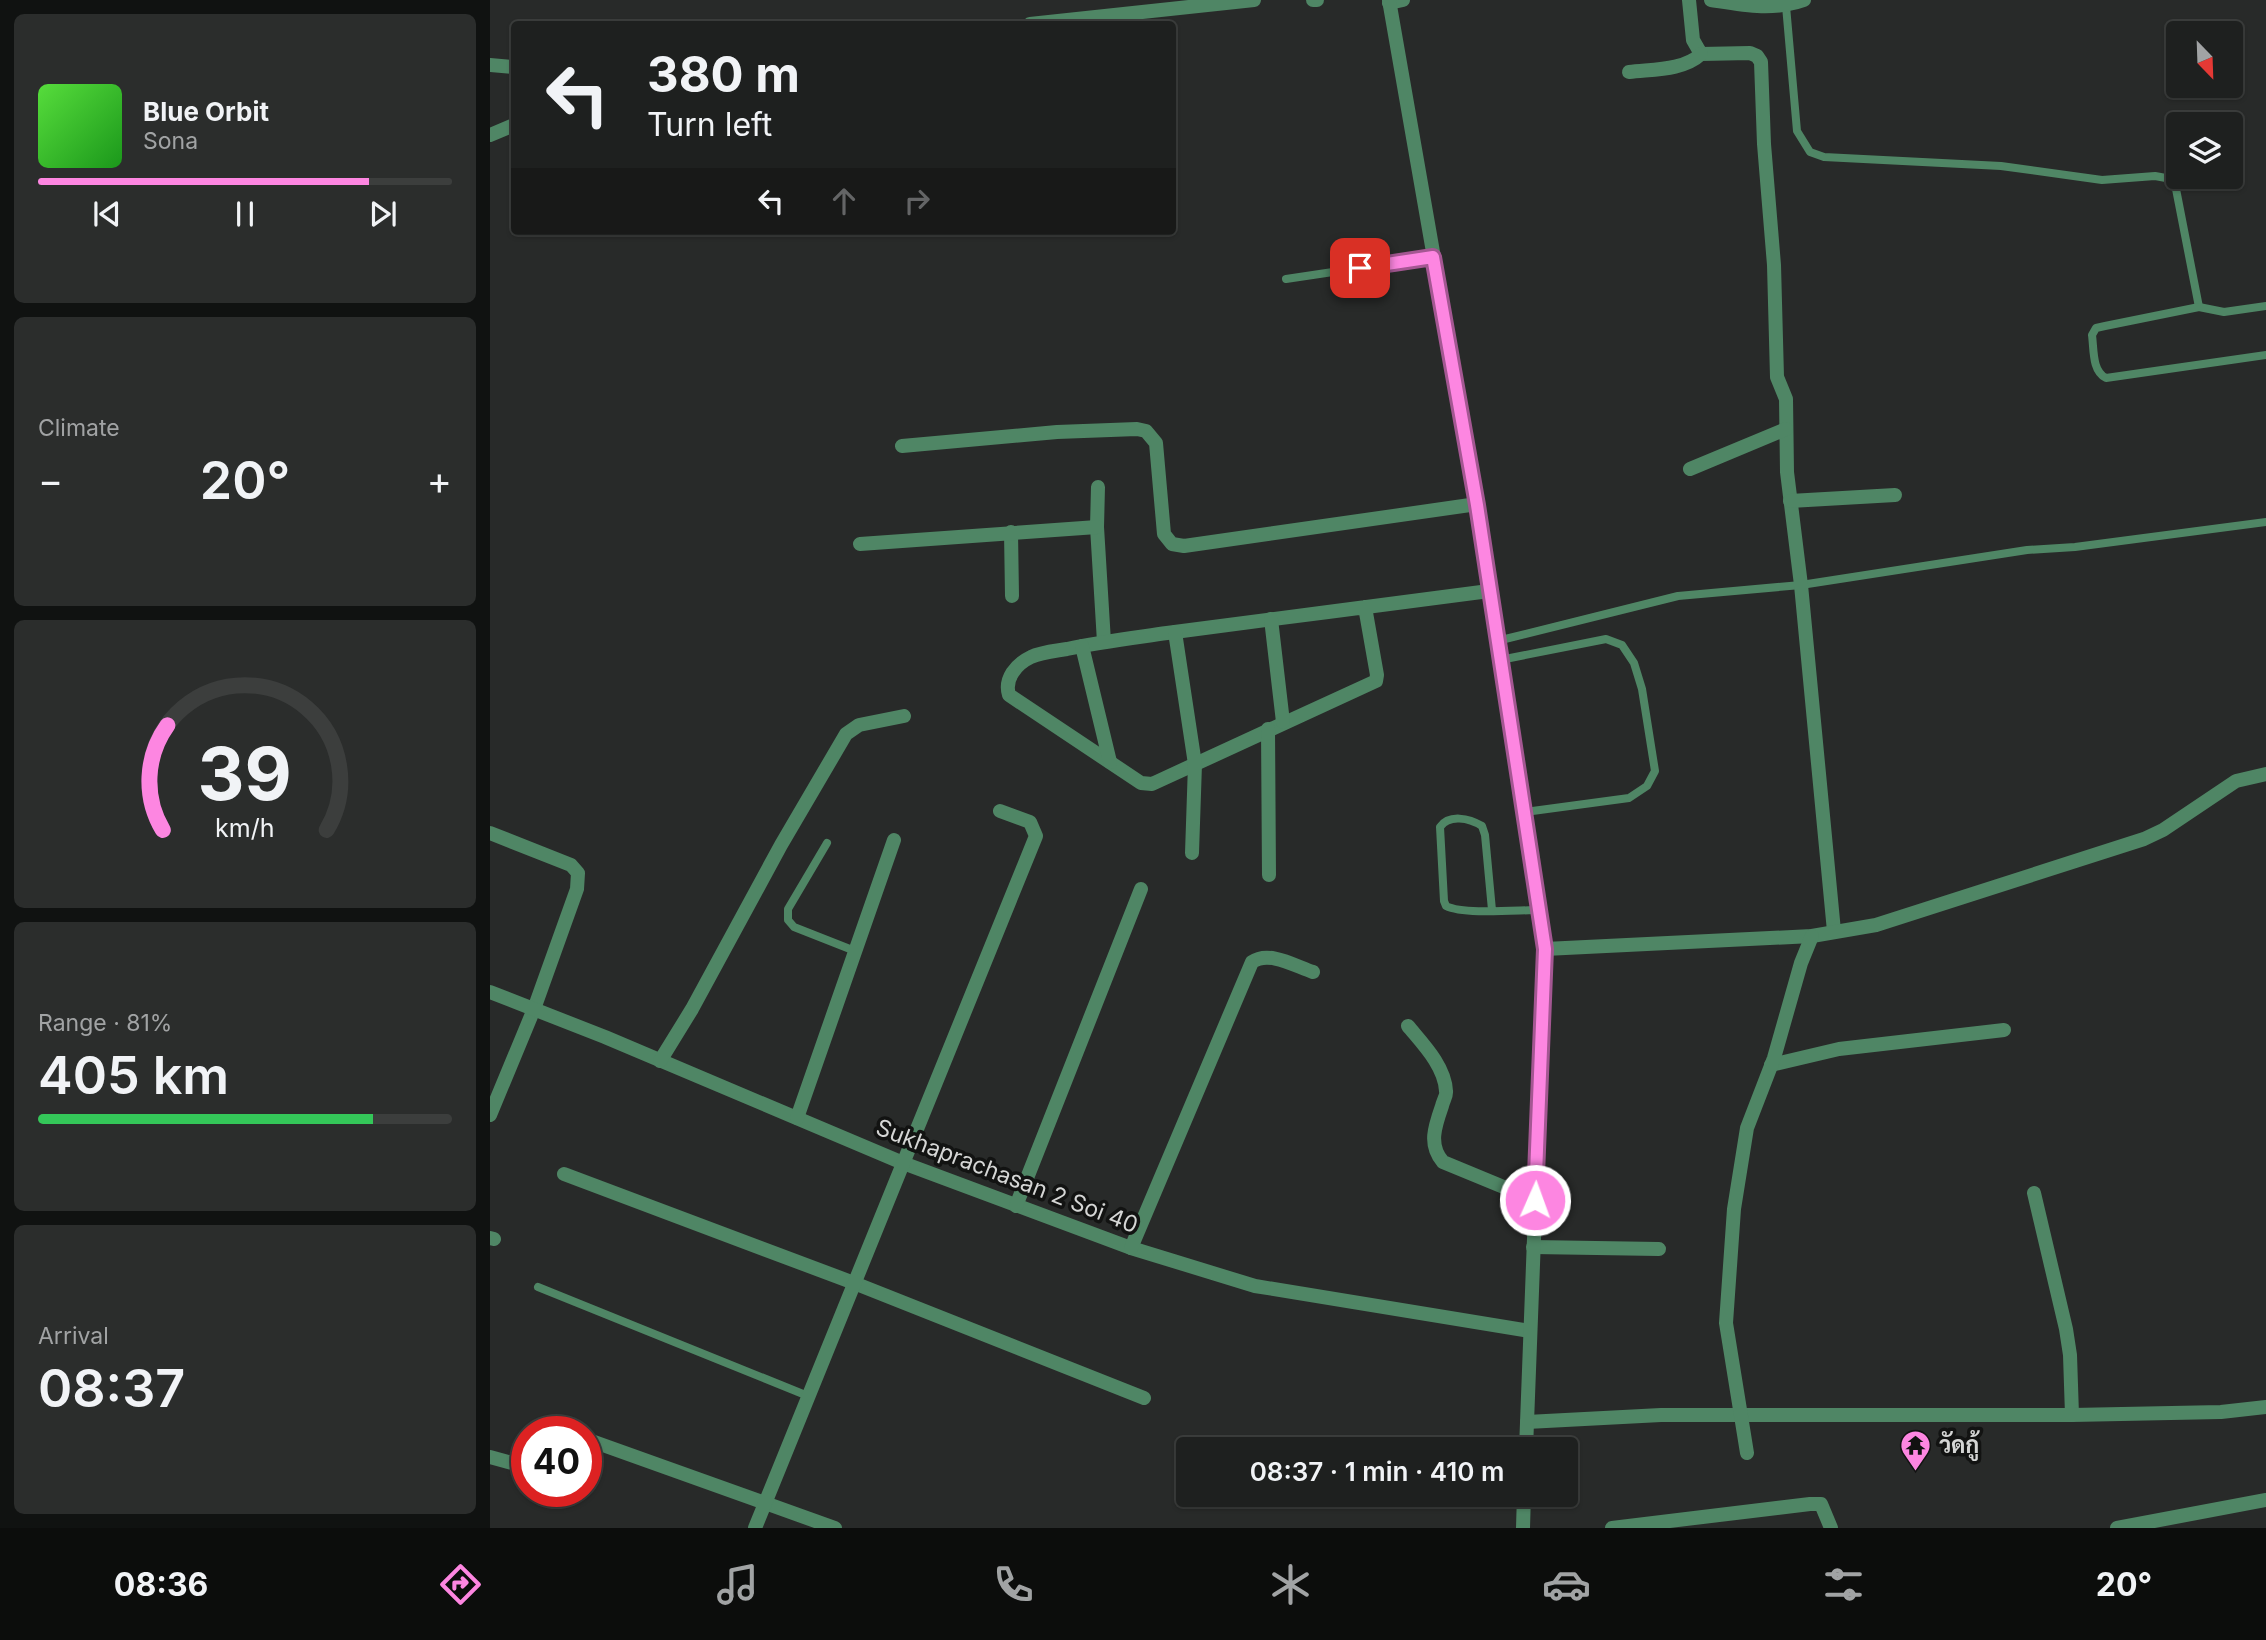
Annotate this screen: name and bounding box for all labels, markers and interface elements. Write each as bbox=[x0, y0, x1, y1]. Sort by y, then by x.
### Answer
north arrow bbox=[2166, 21, 2244, 98]
map controls bbox=[2166, 21, 2243, 189]
text: 380 m bbox=[647, 45, 800, 104]
icon: left bbox=[532, 49, 623, 140]
text: Blue Orbit bbox=[143, 96, 269, 127]
text: Turn left bbox=[647, 105, 772, 144]
button: layers bbox=[2166, 112, 2243, 189]
text: Sona bbox=[143, 127, 198, 155]
icon: left bbox=[752, 182, 790, 220]
icon: ahead bbox=[825, 182, 863, 220]
icon: right bbox=[898, 182, 936, 220]
icon: previous bbox=[88, 195, 126, 233]
icon: pause bbox=[226, 195, 264, 233]
icon: next bbox=[364, 195, 402, 233]
pin bbox=[1330, 238, 1390, 298]
icon: arrive bbox=[1341, 249, 1379, 287]
text: Climate bbox=[38, 414, 120, 442]
text: 20° bbox=[200, 449, 290, 512]
text: − bbox=[38, 457, 63, 503]
text: + bbox=[427, 457, 452, 503]
text: 39 bbox=[198, 729, 292, 818]
text: km/h bbox=[215, 813, 275, 843]
text: Range · 81% bbox=[38, 1009, 172, 1037]
text: 405 km bbox=[38, 1044, 229, 1107]
street label: Sukhaprachasan 2 Soi 40 bbox=[872, 1113, 1142, 1239]
position arrow bbox=[1498, 1163, 1572, 1237]
text: Arrival bbox=[38, 1322, 109, 1350]
text: 08:37 bbox=[38, 1357, 185, 1420]
speed limit sign: 40 bbox=[511, 1416, 602, 1507]
temple icon: วัดกู้ bbox=[1899, 1428, 1933, 1472]
place label: วัดกู้ bbox=[1939, 1429, 1980, 1461]
text: 08:37 · 1 min · 410 m bbox=[1250, 1456, 1504, 1487]
icon: directions bbox=[436, 1560, 485, 1609]
icon: music bbox=[713, 1560, 762, 1609]
icon: phone bbox=[989, 1560, 1038, 1609]
icon: climate bbox=[1266, 1560, 1315, 1609]
icon: car bbox=[1542, 1560, 1591, 1609]
icon: filters bbox=[1819, 1560, 1868, 1609]
text: 08:36 bbox=[114, 1565, 208, 1604]
text: 20° bbox=[2096, 1565, 2152, 1604]

